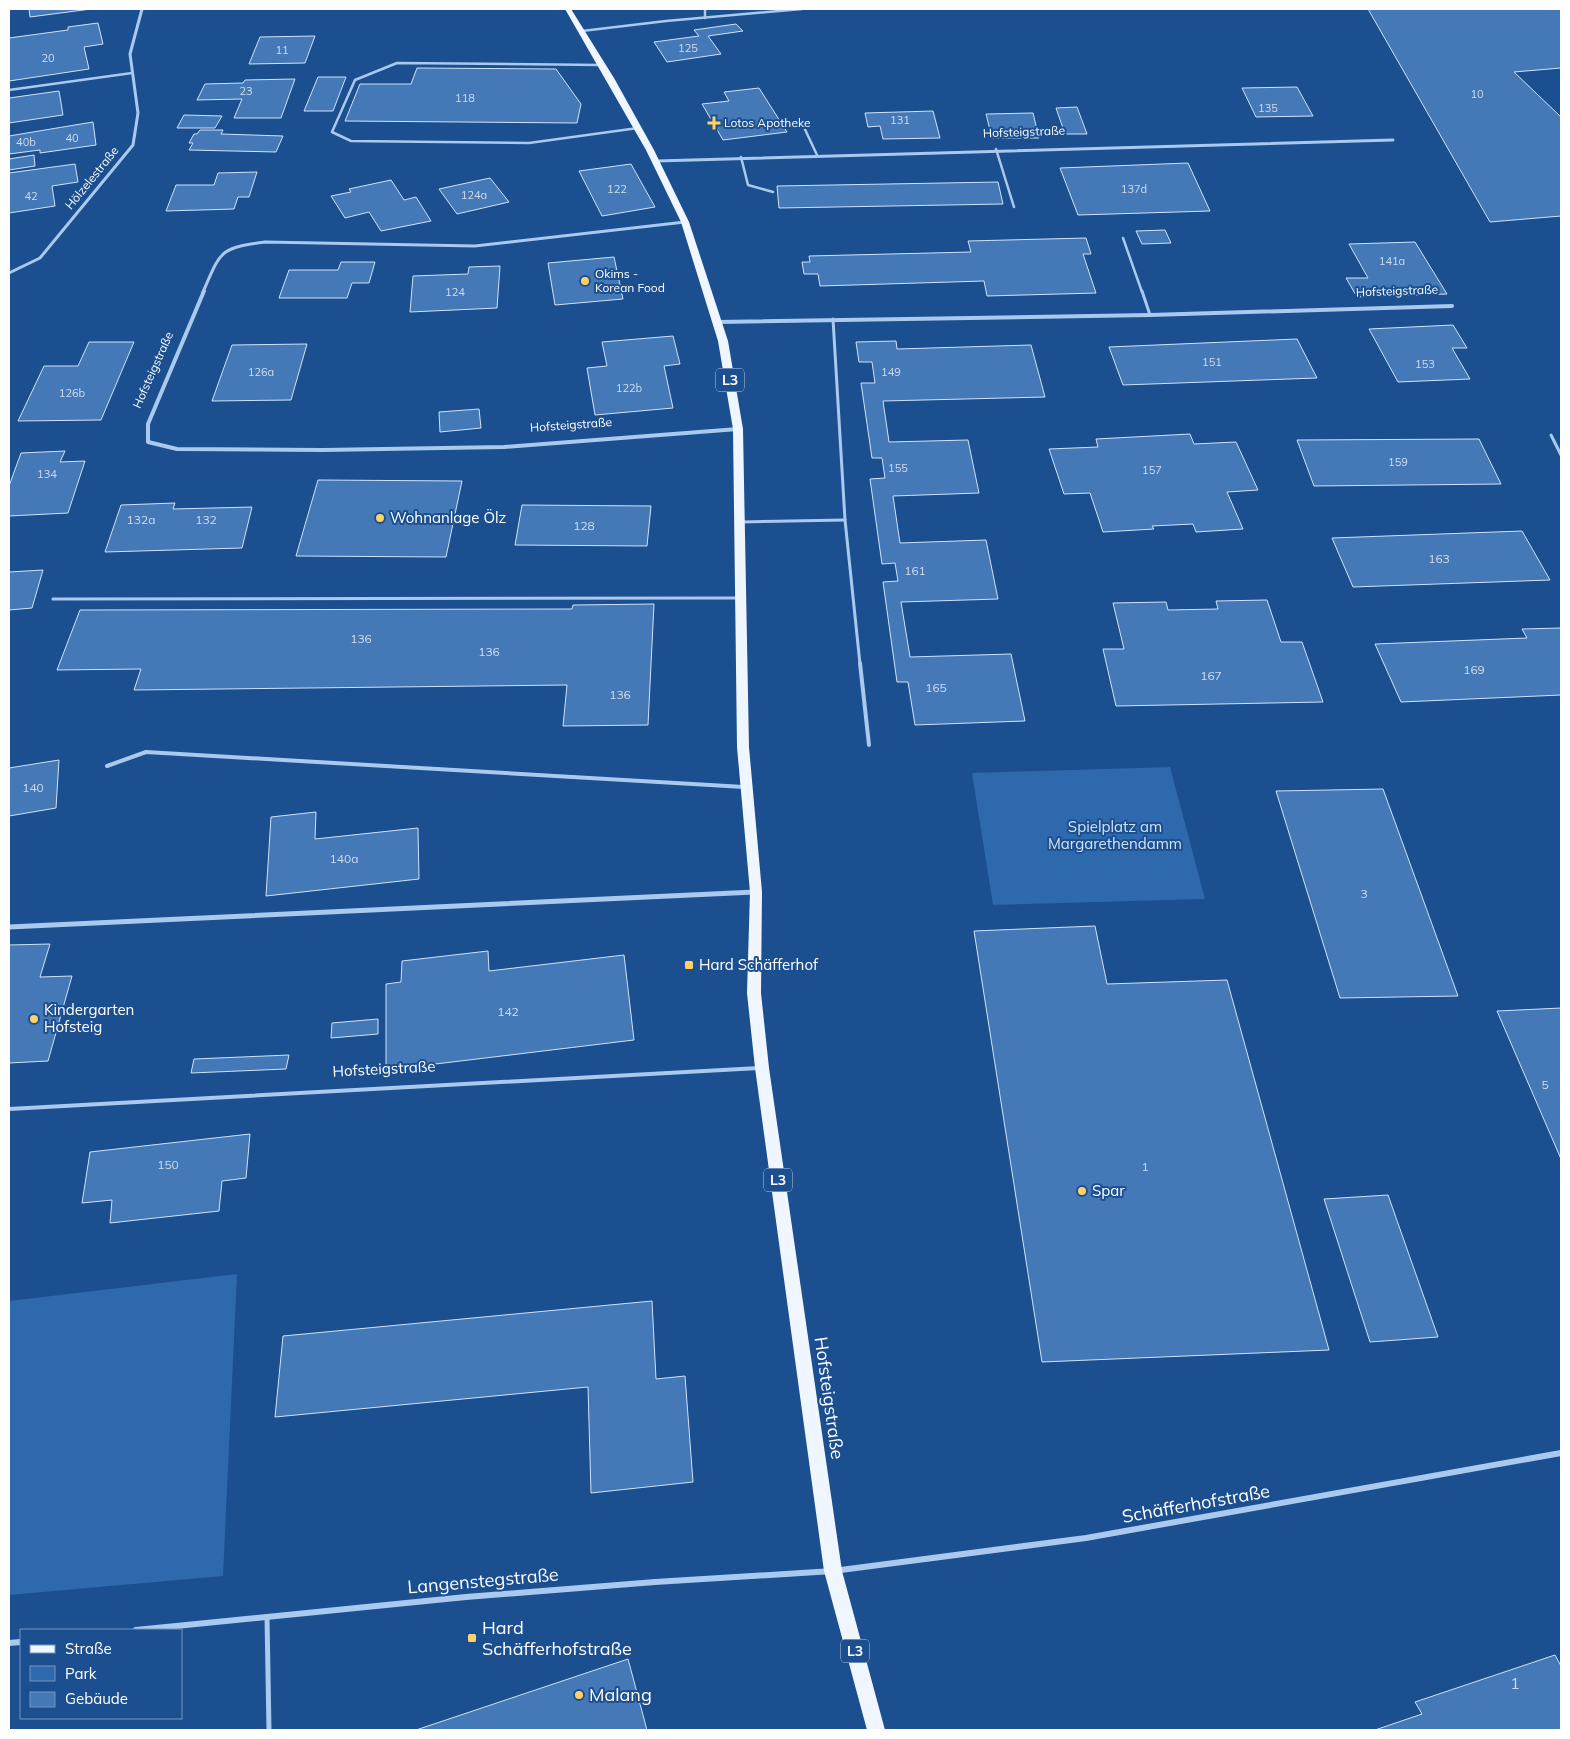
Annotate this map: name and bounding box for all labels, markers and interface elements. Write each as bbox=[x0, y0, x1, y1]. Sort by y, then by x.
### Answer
house number: 125 bbox=[678, 41, 698, 55]
house number: 11 bbox=[275, 43, 289, 57]
house number: 20 bbox=[41, 51, 55, 65]
house number: 23 bbox=[239, 84, 253, 98]
house number: 10 bbox=[1470, 87, 1484, 101]
house number: 118 bbox=[455, 91, 475, 105]
house number: 135 bbox=[1258, 101, 1278, 115]
house number: 131 bbox=[890, 113, 910, 127]
place label: Lotos Apotheke bbox=[724, 115, 810, 130]
marker: Lotos Apotheke bbox=[708, 117, 720, 129]
street label: Hofsteigstraße bbox=[983, 123, 1065, 140]
house number: 40 bbox=[65, 131, 79, 145]
house number: 40b bbox=[16, 135, 36, 149]
street label: Hölzelestraße bbox=[62, 143, 122, 212]
house number: 122 bbox=[607, 182, 627, 196]
house number: 137d bbox=[1121, 182, 1147, 196]
house number: 124a bbox=[461, 188, 487, 202]
house number: 42 bbox=[24, 189, 38, 203]
house number: 141a bbox=[1379, 254, 1405, 268]
place label: Okims - Korean Food bbox=[595, 266, 665, 295]
marker: Okims - Korean Food bbox=[579, 275, 591, 287]
street label: Hofsteigstraße bbox=[1356, 282, 1438, 299]
house number: 124 bbox=[445, 285, 465, 299]
street label: Hofsteigstraße bbox=[129, 329, 176, 410]
house number: 151 bbox=[1202, 355, 1222, 369]
house number: 153 bbox=[1415, 357, 1435, 371]
house number: 126a bbox=[248, 365, 274, 379]
house number: 149 bbox=[881, 365, 901, 379]
road number: L3 bbox=[716, 368, 744, 392]
house number: 122b bbox=[616, 381, 643, 395]
house number: 126b bbox=[59, 386, 86, 400]
street label: Hofsteigstraße bbox=[529, 414, 613, 435]
house number: 159 bbox=[1388, 455, 1408, 469]
house number: 155 bbox=[888, 461, 908, 475]
house number: 157 bbox=[1142, 463, 1162, 477]
house number: 134 bbox=[37, 467, 57, 481]
place label: Wohnanlage Ölz bbox=[390, 508, 507, 527]
house number: 132a bbox=[127, 512, 155, 527]
house number: 132 bbox=[195, 512, 217, 527]
marker: Wohnanlage Ölz bbox=[374, 512, 386, 524]
house number: 128 bbox=[573, 518, 595, 533]
house number: 163 bbox=[1428, 551, 1450, 566]
house number: 161 bbox=[904, 563, 926, 578]
house number: 136 bbox=[350, 631, 372, 646]
house number: 136 bbox=[478, 644, 500, 659]
house number: 169 bbox=[1463, 662, 1485, 677]
house number: 167 bbox=[1200, 668, 1222, 683]
house number: 165 bbox=[925, 680, 947, 695]
house number: 136 bbox=[609, 687, 631, 702]
house number: 140 bbox=[22, 780, 44, 795]
park label: Spielplatz am Margarethendamm bbox=[1048, 817, 1182, 853]
house number: 140a bbox=[330, 851, 358, 866]
house number: 3 bbox=[1360, 886, 1368, 901]
place label: Hard Schäfferhof bbox=[699, 955, 819, 974]
marker: Hard Schäfferhof bbox=[683, 959, 695, 971]
place label: Kindergarten Hofsteig bbox=[44, 1000, 134, 1036]
house number: 142 bbox=[497, 1004, 519, 1019]
marker: Kindergarten Hofsteig bbox=[28, 1013, 40, 1025]
street label: Hofsteigstraße bbox=[332, 1056, 436, 1081]
house number: 5 bbox=[1541, 1077, 1549, 1092]
house number: 150 bbox=[157, 1157, 179, 1172]
house number: 1 bbox=[1141, 1159, 1149, 1174]
road number: L3 bbox=[764, 1168, 792, 1192]
place label: Spar bbox=[1092, 1181, 1125, 1200]
marker: Spar bbox=[1076, 1185, 1088, 1197]
street label: Hofsteigstraße bbox=[810, 1335, 849, 1461]
street label: Schäfferhofstraße bbox=[1120, 1479, 1272, 1528]
street label: Langenstegstraße bbox=[406, 1562, 559, 1599]
place label: Hard Schäfferhofstraße bbox=[482, 1616, 632, 1660]
legend bbox=[20, 1629, 182, 1719]
marker: Hard Schäfferhofstraße bbox=[466, 1632, 478, 1644]
text: Straße bbox=[65, 1639, 112, 1658]
road number: L3 bbox=[841, 1640, 869, 1662]
text: Park bbox=[65, 1664, 97, 1683]
house number: 1 bbox=[1510, 1674, 1520, 1693]
place label: Malang bbox=[589, 1683, 652, 1706]
text: Gebäude bbox=[65, 1689, 128, 1708]
marker: Malang bbox=[573, 1689, 585, 1701]

